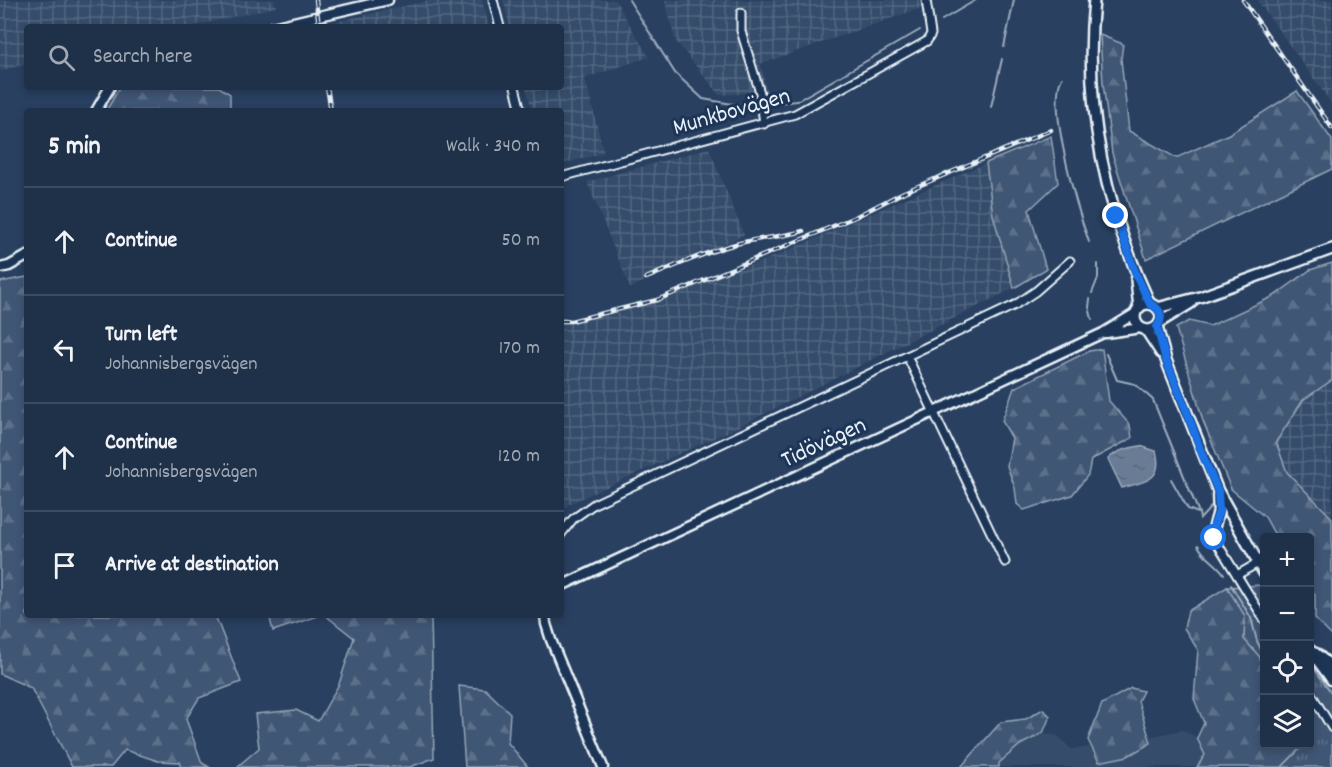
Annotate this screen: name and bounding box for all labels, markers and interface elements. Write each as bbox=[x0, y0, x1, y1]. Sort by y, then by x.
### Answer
search box bbox=[24, 24, 564, 90]
icon: search bbox=[45, 41, 78, 74]
text: Search here bbox=[93, 42, 192, 73]
street label: Munkbovägen bbox=[669, 80, 794, 146]
text: 5 min bbox=[48, 129, 101, 166]
text: Walk · 340 m bbox=[446, 133, 540, 161]
route end bbox=[1102, 202, 1128, 228]
icon: ahead bbox=[48, 225, 81, 258]
text: Continue bbox=[105, 226, 177, 257]
text: 50 m bbox=[502, 227, 540, 255]
text: Turn left bbox=[105, 320, 177, 351]
icon: left bbox=[48, 333, 81, 366]
text: 170 m bbox=[499, 335, 540, 363]
text: Johannisbergsvägen bbox=[105, 351, 257, 379]
street label: Tidövägen bbox=[776, 409, 872, 478]
text: Continue bbox=[105, 428, 177, 459]
icon: ahead bbox=[48, 441, 81, 474]
text: 120 m bbox=[498, 443, 540, 471]
text: Johannisbergsvägen bbox=[105, 459, 257, 487]
route start bbox=[1200, 524, 1226, 550]
map controls bbox=[1260, 533, 1314, 749]
button: + bbox=[1260, 533, 1314, 587]
icon: arrive bbox=[48, 549, 81, 582]
text: Arrive at destination bbox=[105, 550, 279, 581]
button: − bbox=[1260, 587, 1314, 641]
button: locate bbox=[1260, 641, 1314, 695]
button: layers bbox=[1260, 695, 1314, 749]

